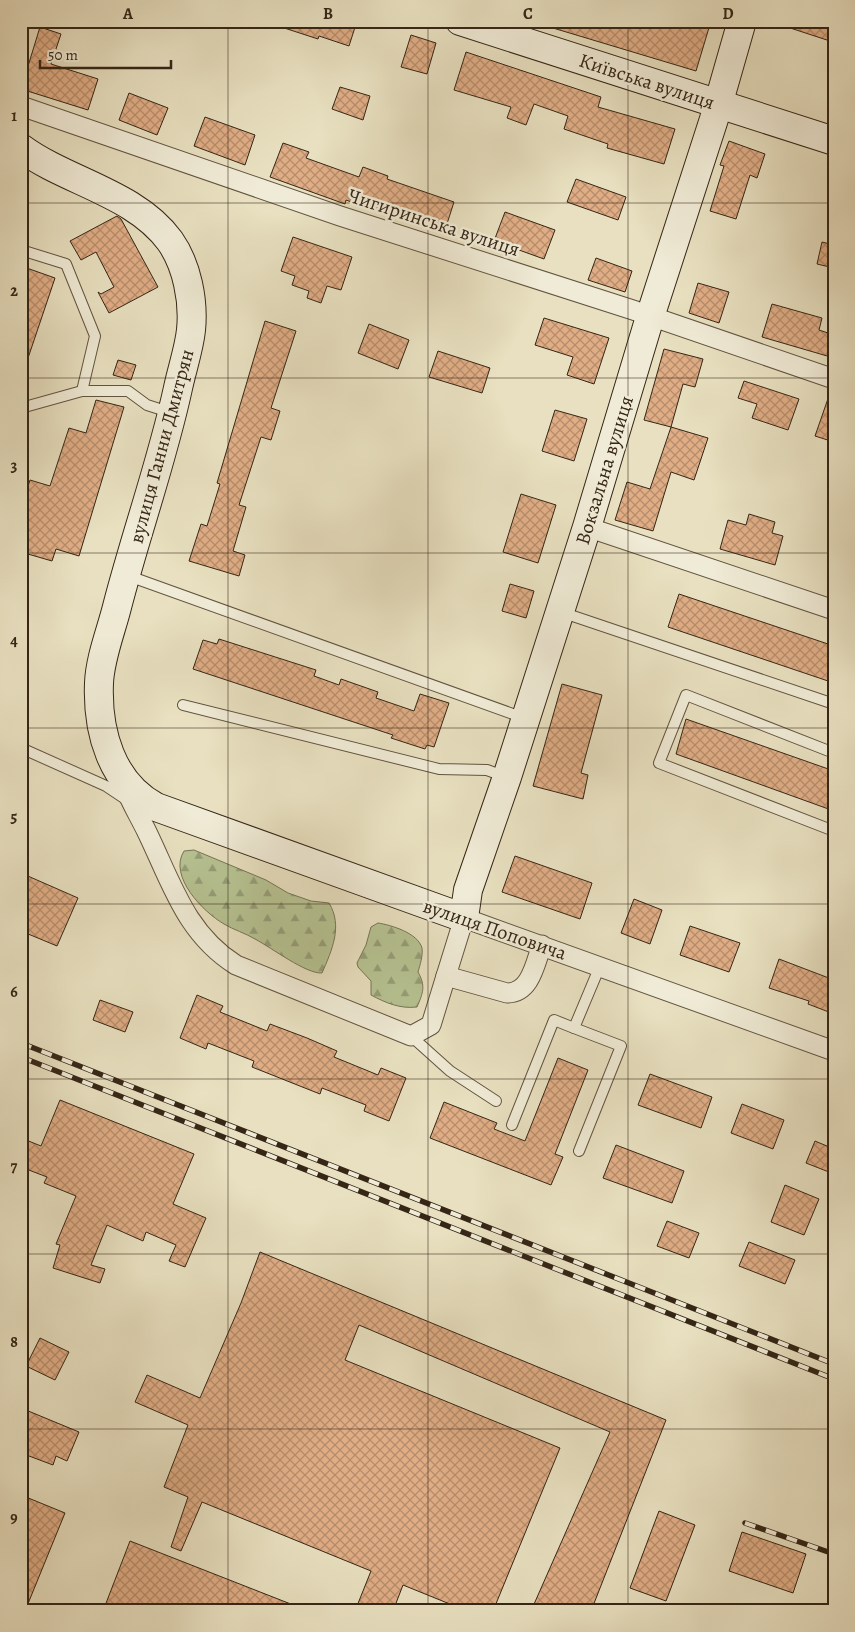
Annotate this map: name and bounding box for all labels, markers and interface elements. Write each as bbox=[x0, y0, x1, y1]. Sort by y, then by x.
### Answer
text: A bbox=[122, 3, 134, 25]
text: B bbox=[323, 3, 333, 25]
text: C bbox=[523, 3, 533, 25]
text: D bbox=[722, 3, 734, 25]
scale bar bbox=[40, 38, 171, 70]
text: 50 m bbox=[48, 45, 78, 65]
street label: Київська вулиця bbox=[576, 47, 718, 116]
text: 1 bbox=[11, 105, 17, 127]
street label: Чигиринська вулиця bbox=[345, 182, 523, 263]
text: 2 bbox=[10, 280, 18, 302]
street label: вулиця Ганни Дмитрян bbox=[123, 346, 200, 546]
street label: Вокзальна вулиця bbox=[569, 392, 640, 548]
text: 3 bbox=[11, 455, 18, 477]
text: 4 bbox=[10, 630, 18, 652]
text: 5 bbox=[11, 806, 18, 828]
street label: вулиця Поповича bbox=[419, 892, 571, 967]
text: 6 bbox=[10, 981, 18, 1003]
text: 7 bbox=[11, 1156, 18, 1178]
text: 8 bbox=[10, 1331, 18, 1353]
text: 9 bbox=[10, 1507, 18, 1529]

